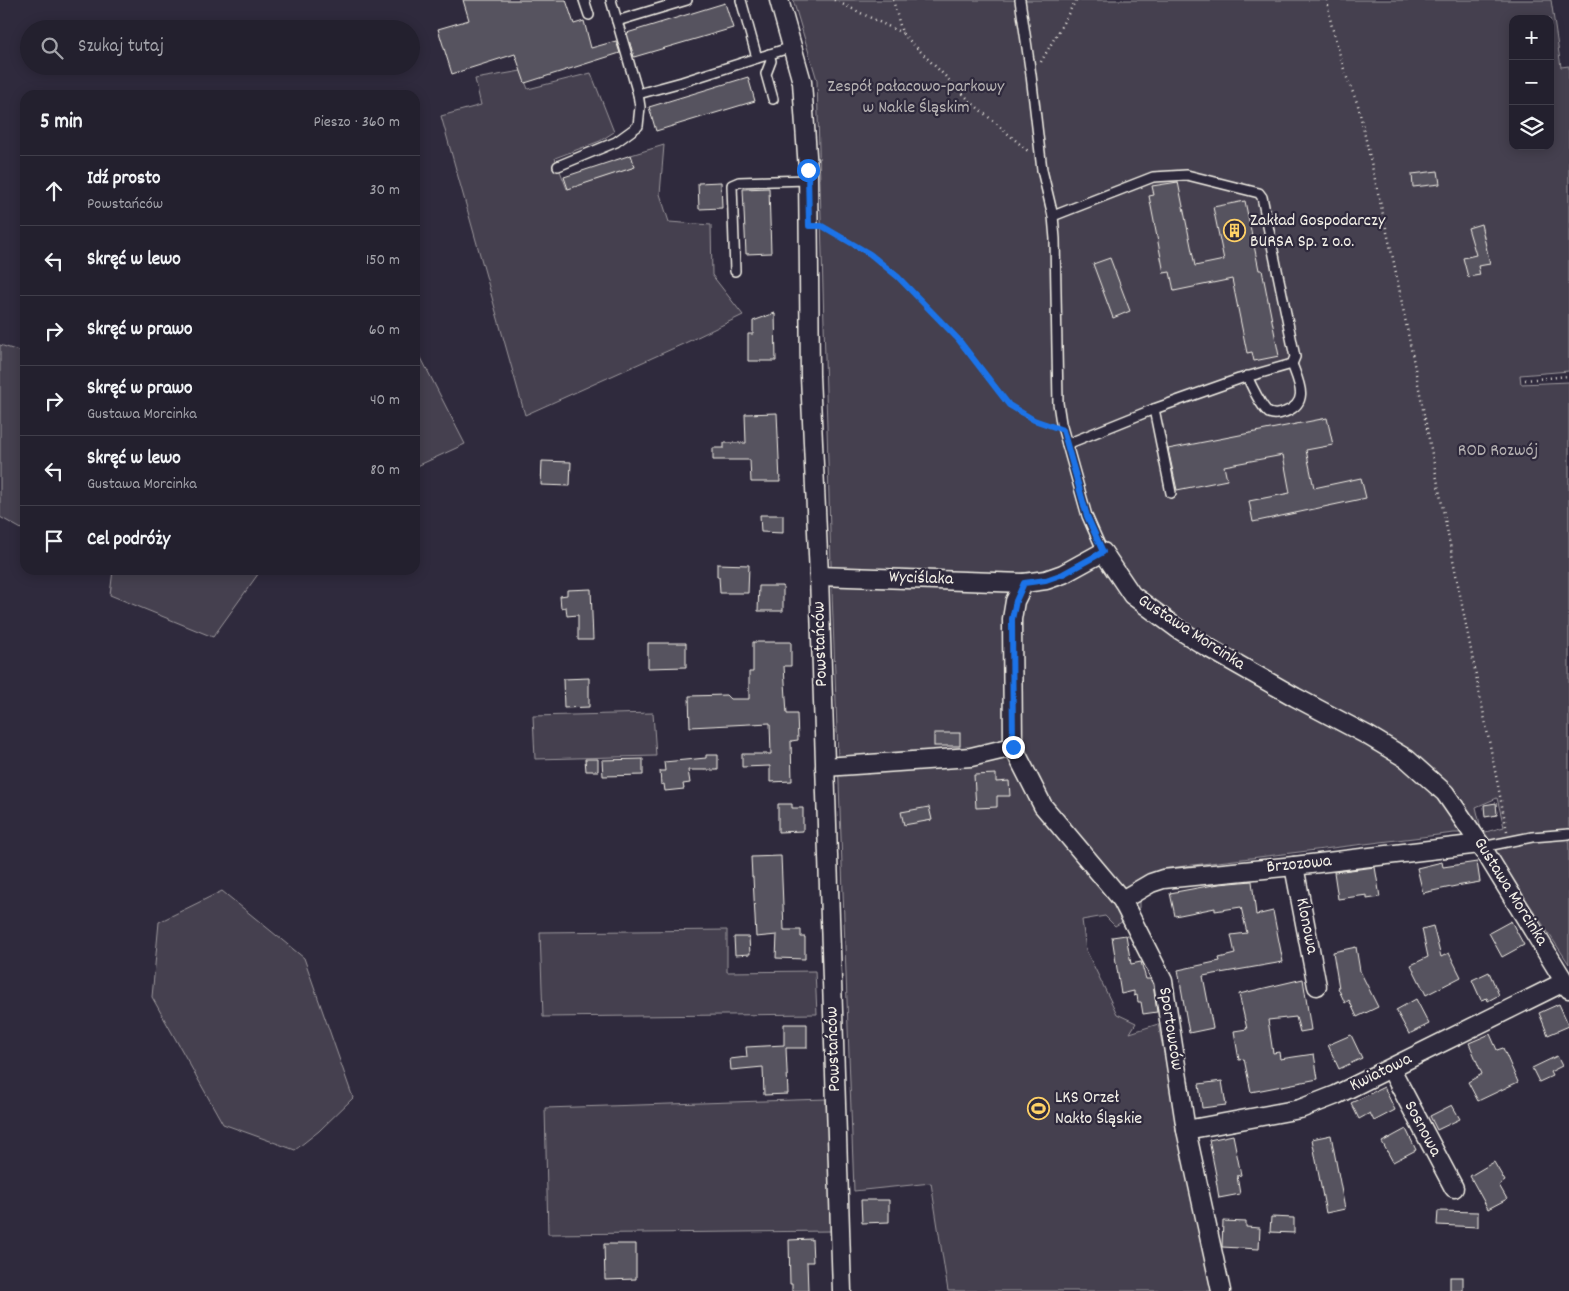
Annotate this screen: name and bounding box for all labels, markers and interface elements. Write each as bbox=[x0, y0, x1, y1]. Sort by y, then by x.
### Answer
map controls bbox=[1509, 15, 1554, 150]
button: + bbox=[1509, 15, 1554, 60]
search box bbox=[20, 20, 420, 75]
icon: search bbox=[38, 34, 66, 62]
text: Szukaj tutaj bbox=[78, 34, 164, 61]
button: − bbox=[1509, 60, 1554, 105]
park label: Zespół pałacowo-parkowy w Nakle Śląskim bbox=[828, 75, 1005, 121]
button: layers bbox=[1509, 105, 1554, 150]
text: 5 min bbox=[40, 108, 83, 138]
text: Pieszo · 360 m bbox=[314, 111, 400, 134]
route start bbox=[797, 159, 820, 182]
text: Idź prosto bbox=[87, 166, 160, 193]
icon: ahead bbox=[40, 177, 68, 205]
text: 30 m bbox=[370, 179, 400, 202]
text: Powstańców bbox=[87, 193, 163, 216]
place label: Zakład Gospodarczy BURSA Sp. z o.o. bbox=[1250, 209, 1386, 255]
building icon: Zakład Gospodarczy BURSA Sp. z o.o. bbox=[1222, 219, 1246, 243]
icon: left bbox=[40, 247, 68, 275]
text: Skręć w lewo bbox=[87, 247, 181, 274]
text: 150 m bbox=[366, 249, 400, 272]
icon: right bbox=[40, 317, 68, 345]
text: Skręć w prawo bbox=[87, 317, 193, 344]
text: 60 m bbox=[369, 319, 400, 342]
text: Skręć w prawo bbox=[87, 376, 193, 403]
icon: right bbox=[40, 387, 68, 415]
text: 40 m bbox=[370, 389, 400, 412]
text: Gustawa Morcinka bbox=[87, 403, 197, 426]
park label: ROD Rozwój bbox=[1458, 439, 1538, 464]
text: Skręć w lewo bbox=[87, 446, 181, 473]
icon: left bbox=[40, 457, 68, 485]
text: 80 m bbox=[370, 459, 400, 482]
text: Gustawa Morcinka bbox=[87, 473, 197, 496]
icon: arrive bbox=[40, 527, 68, 555]
text: Cel podróży bbox=[87, 527, 170, 554]
street label: Wyciślaka bbox=[888, 565, 954, 593]
street label: Gustawa Morcinka bbox=[1132, 589, 1250, 677]
street label: Powstańców bbox=[807, 601, 835, 687]
route end bbox=[1002, 736, 1025, 759]
street label: Gustawa Morcinka bbox=[1467, 833, 1554, 951]
street label: Brzozowa bbox=[1265, 849, 1333, 881]
street label: Klonowa bbox=[1288, 896, 1324, 957]
street label: Sportowców bbox=[1151, 986, 1189, 1072]
street label: Powstańców bbox=[820, 1006, 848, 1092]
street label: Kwiatowa bbox=[1346, 1047, 1417, 1099]
place label: LKS Orzeł Nakło Śląskie bbox=[1055, 1086, 1142, 1132]
sports icon: LKS Orzeł Nakło Śląskie bbox=[1027, 1096, 1051, 1120]
street label: Sosnowa bbox=[1397, 1097, 1447, 1162]

